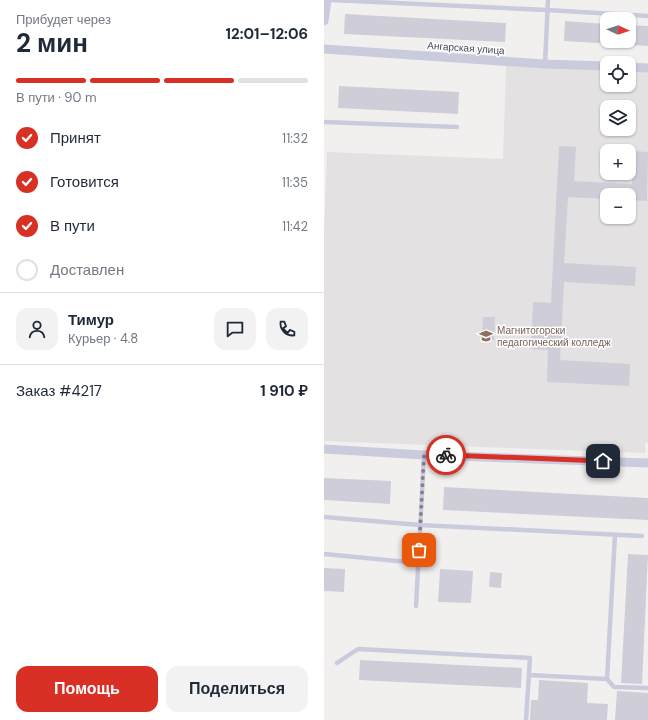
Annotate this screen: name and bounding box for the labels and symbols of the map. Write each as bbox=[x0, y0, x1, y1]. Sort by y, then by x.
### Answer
north arrow bbox=[600, 12, 636, 48]
street label: Ангарская улица bbox=[427, 39, 506, 57]
place label: Магнитогорски педагогический колледж bbox=[497, 324, 611, 349]
school or university icon: Магнитогорски педагогический колледж bbox=[478, 328, 494, 344]
courier bbox=[426, 435, 466, 475]
pin bbox=[586, 444, 620, 478]
pin bbox=[402, 533, 436, 567]

